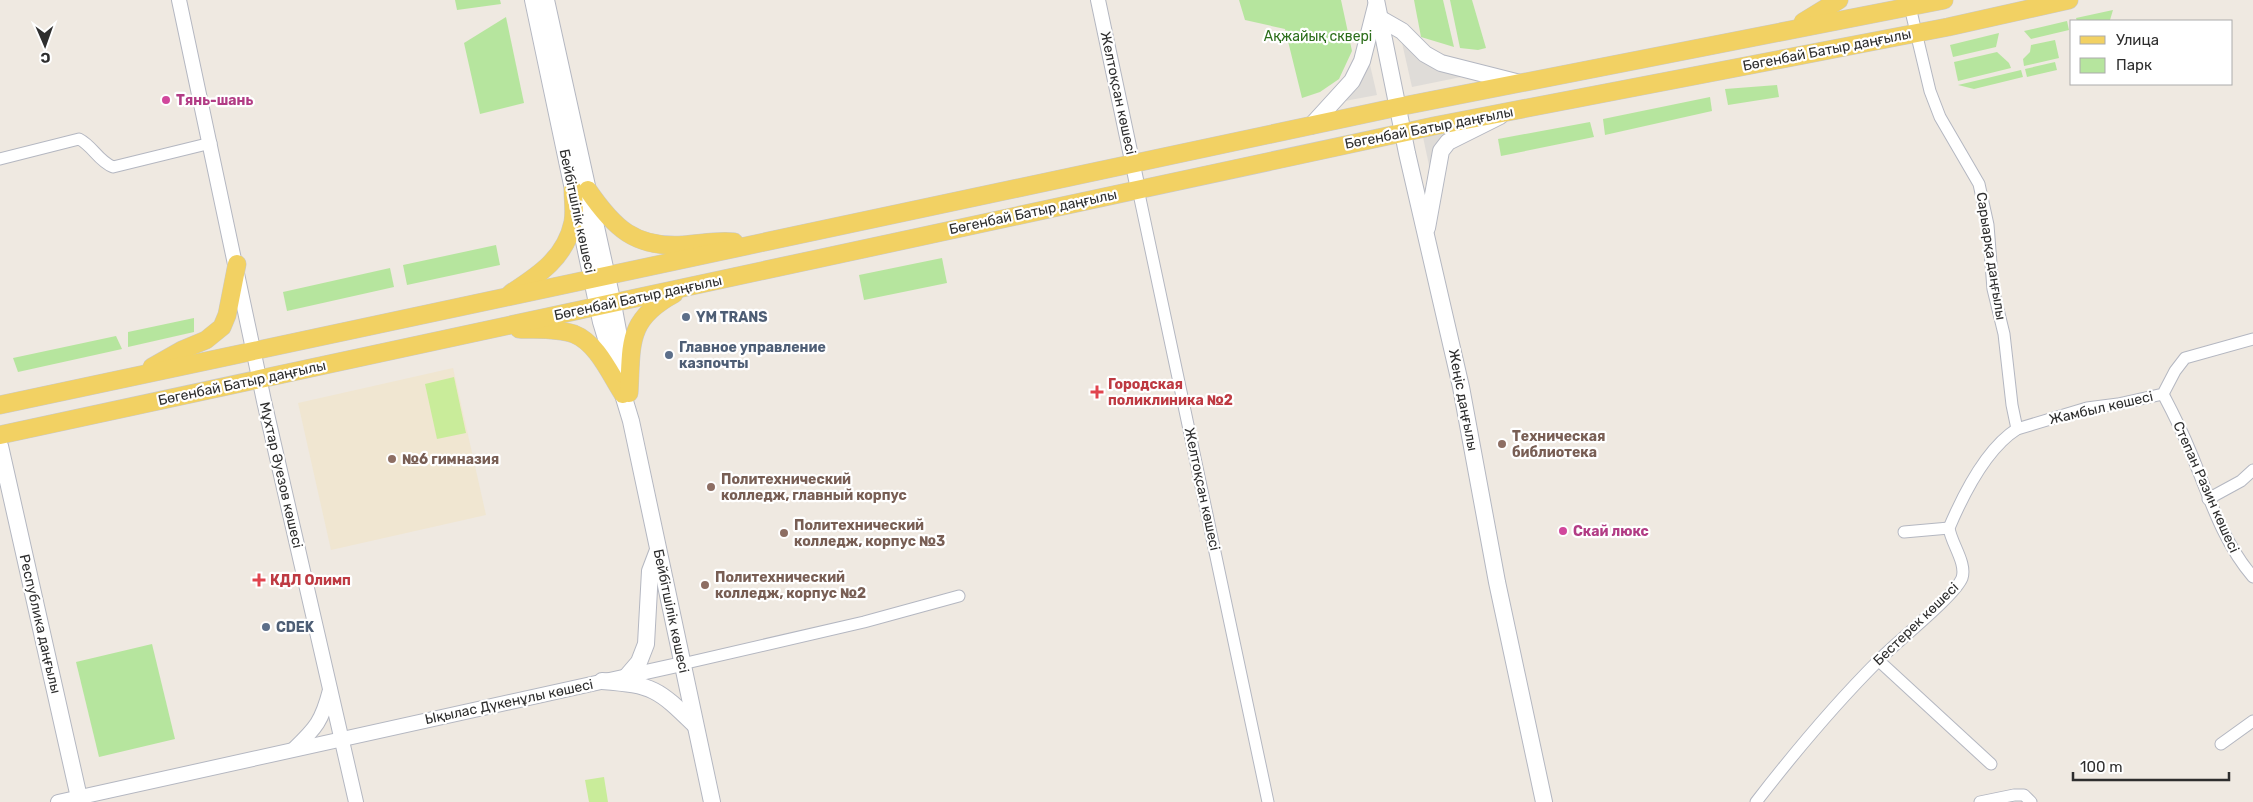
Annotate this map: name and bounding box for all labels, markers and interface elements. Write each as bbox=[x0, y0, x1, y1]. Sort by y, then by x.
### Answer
north arrow bbox=[20, 20, 70, 70]
legend bbox=[2070, 20, 2233, 85]
street label: Бөгенбай Батыр даңғылы bbox=[1741, 25, 1913, 75]
park label: Ақжайық сквері bbox=[1264, 28, 1372, 45]
street label: Желтоқсан көшесі bbox=[1097, 30, 1139, 156]
text: Улица bbox=[2116, 31, 2159, 49]
text: С bbox=[40, 49, 51, 66]
text: Парк bbox=[2116, 56, 2152, 74]
place label: Тянь-шань bbox=[176, 92, 254, 109]
marker: Тянь-шань bbox=[160, 94, 172, 106]
street label: Бөгенбай Батыр даңғылы bbox=[1343, 103, 1515, 153]
street label: Бейбітшілік көшесі bbox=[556, 147, 598, 275]
street label: Бөгенбай Батыр даңғылы bbox=[947, 186, 1119, 238]
street label: Сарыарқа даңғылы bbox=[1973, 191, 2009, 321]
street label: Бөгенбай Батыр даңғылы bbox=[552, 272, 724, 324]
place label: YM TRANS bbox=[696, 309, 768, 326]
marker: YM TRANS bbox=[680, 311, 692, 323]
place label: Главное управление казпочты bbox=[679, 339, 826, 372]
street label: Жеңіс даңғылы bbox=[1445, 348, 1481, 452]
marker: Главное управление казпочты bbox=[663, 349, 675, 361]
street label: Бөгенбай Батыр даңғылы bbox=[156, 357, 328, 409]
place label: Городская поликлиника №2 bbox=[1108, 376, 1233, 409]
marker: Городская поликлиника №2 bbox=[1090, 385, 1104, 399]
street label: Жамбыл көшесі bbox=[2047, 388, 2155, 428]
street label: Мұхтар Әуезов көшесі bbox=[256, 400, 306, 550]
street label: Степан Разин көшесі bbox=[2169, 419, 2243, 555]
street label: Желтоқсан көшесі bbox=[1181, 426, 1223, 552]
place label: Техническая библиотека bbox=[1512, 428, 1605, 461]
marker: Техническая библиотека bbox=[1496, 438, 1508, 450]
place label: №6 гимназия bbox=[402, 451, 499, 468]
marker: №6 гимназия bbox=[386, 453, 398, 465]
place label: Политехнический колледж, главный корпус bbox=[721, 471, 907, 504]
marker: Политехнический колледж, главный корпус bbox=[705, 481, 717, 493]
place label: Политехнический колледж, корпус №3 bbox=[794, 517, 945, 550]
place label: Скай люкс bbox=[1573, 523, 1649, 540]
marker: Скай люкс bbox=[1557, 525, 1569, 537]
marker: Политехнический колледж, корпус №3 bbox=[778, 527, 790, 539]
street label: Бейбітшілік көшесі bbox=[650, 547, 692, 675]
street label: Республика даңғылы bbox=[16, 553, 64, 695]
place label: Политехнический колледж, корпус №2 bbox=[715, 569, 866, 602]
place label: КДЛ Олимп bbox=[270, 572, 351, 589]
marker: КДЛ Олимп bbox=[252, 573, 266, 587]
marker: Политехнический колледж, корпус №2 bbox=[699, 579, 711, 591]
street label: Бестерек көшесі bbox=[1870, 579, 1962, 669]
place label: CDEK bbox=[276, 619, 315, 636]
marker: CDEK bbox=[260, 621, 272, 633]
street label: Ықылас Дүкенұлы көшесі bbox=[423, 676, 595, 728]
scale bar bbox=[2073, 750, 2229, 782]
text: 100 m bbox=[2080, 758, 2122, 776]

